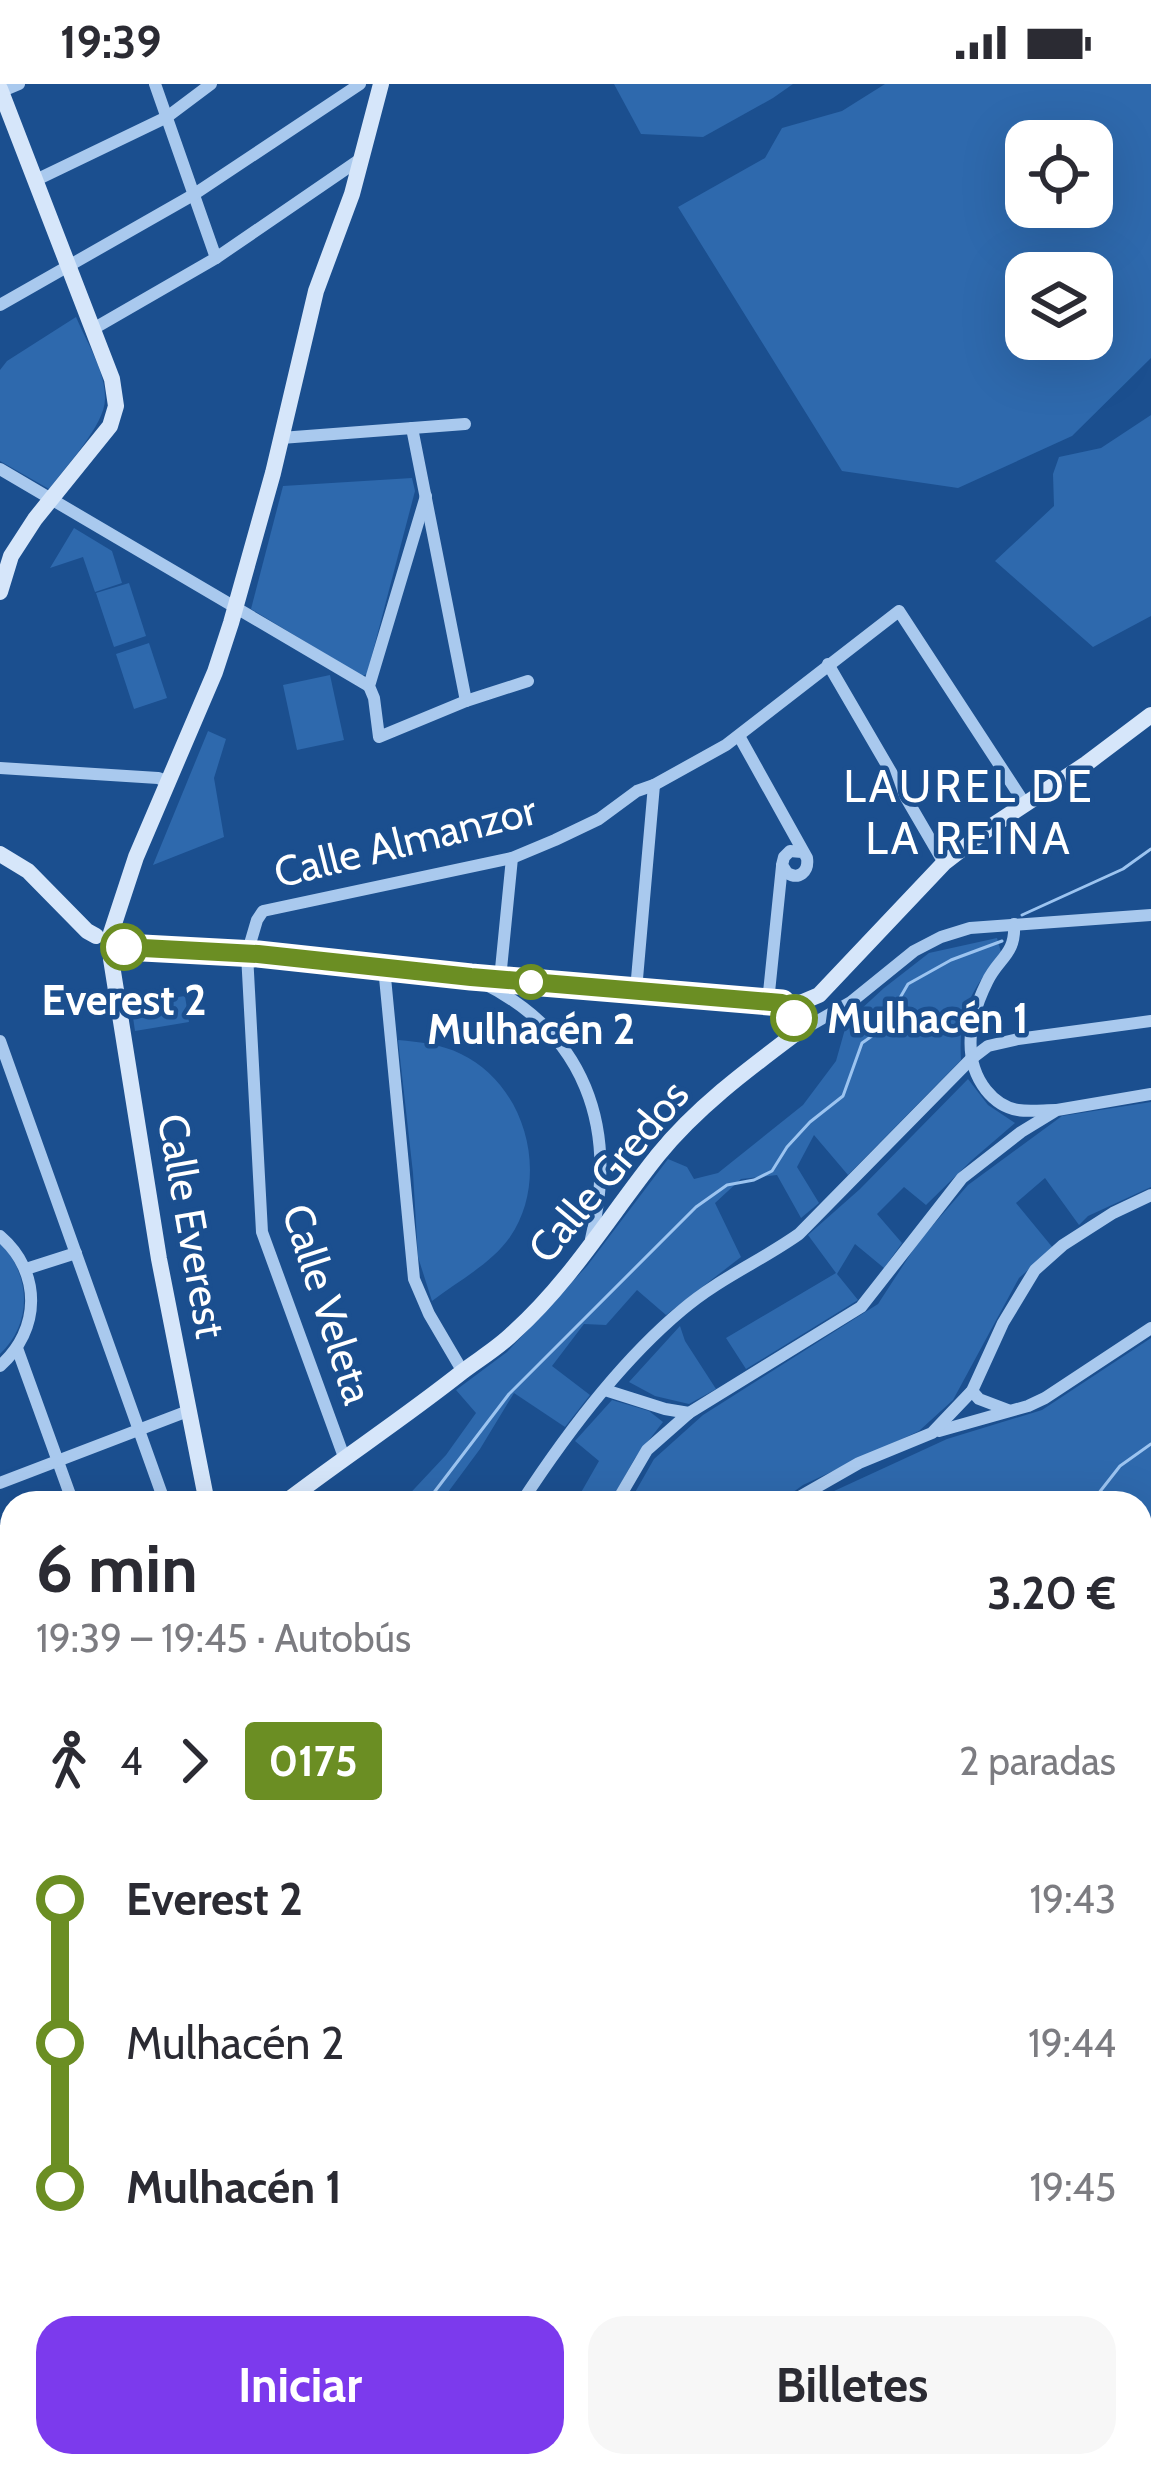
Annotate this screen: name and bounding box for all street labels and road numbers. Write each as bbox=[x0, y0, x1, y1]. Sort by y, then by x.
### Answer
street label: Calle Almanzor bbox=[269, 783, 542, 899]
street label: Calle Gredos bbox=[517, 1069, 699, 1273]
street label: Calle Everest bbox=[147, 1110, 237, 1342]
street label: Calle Veleta bbox=[271, 1198, 385, 1410]

